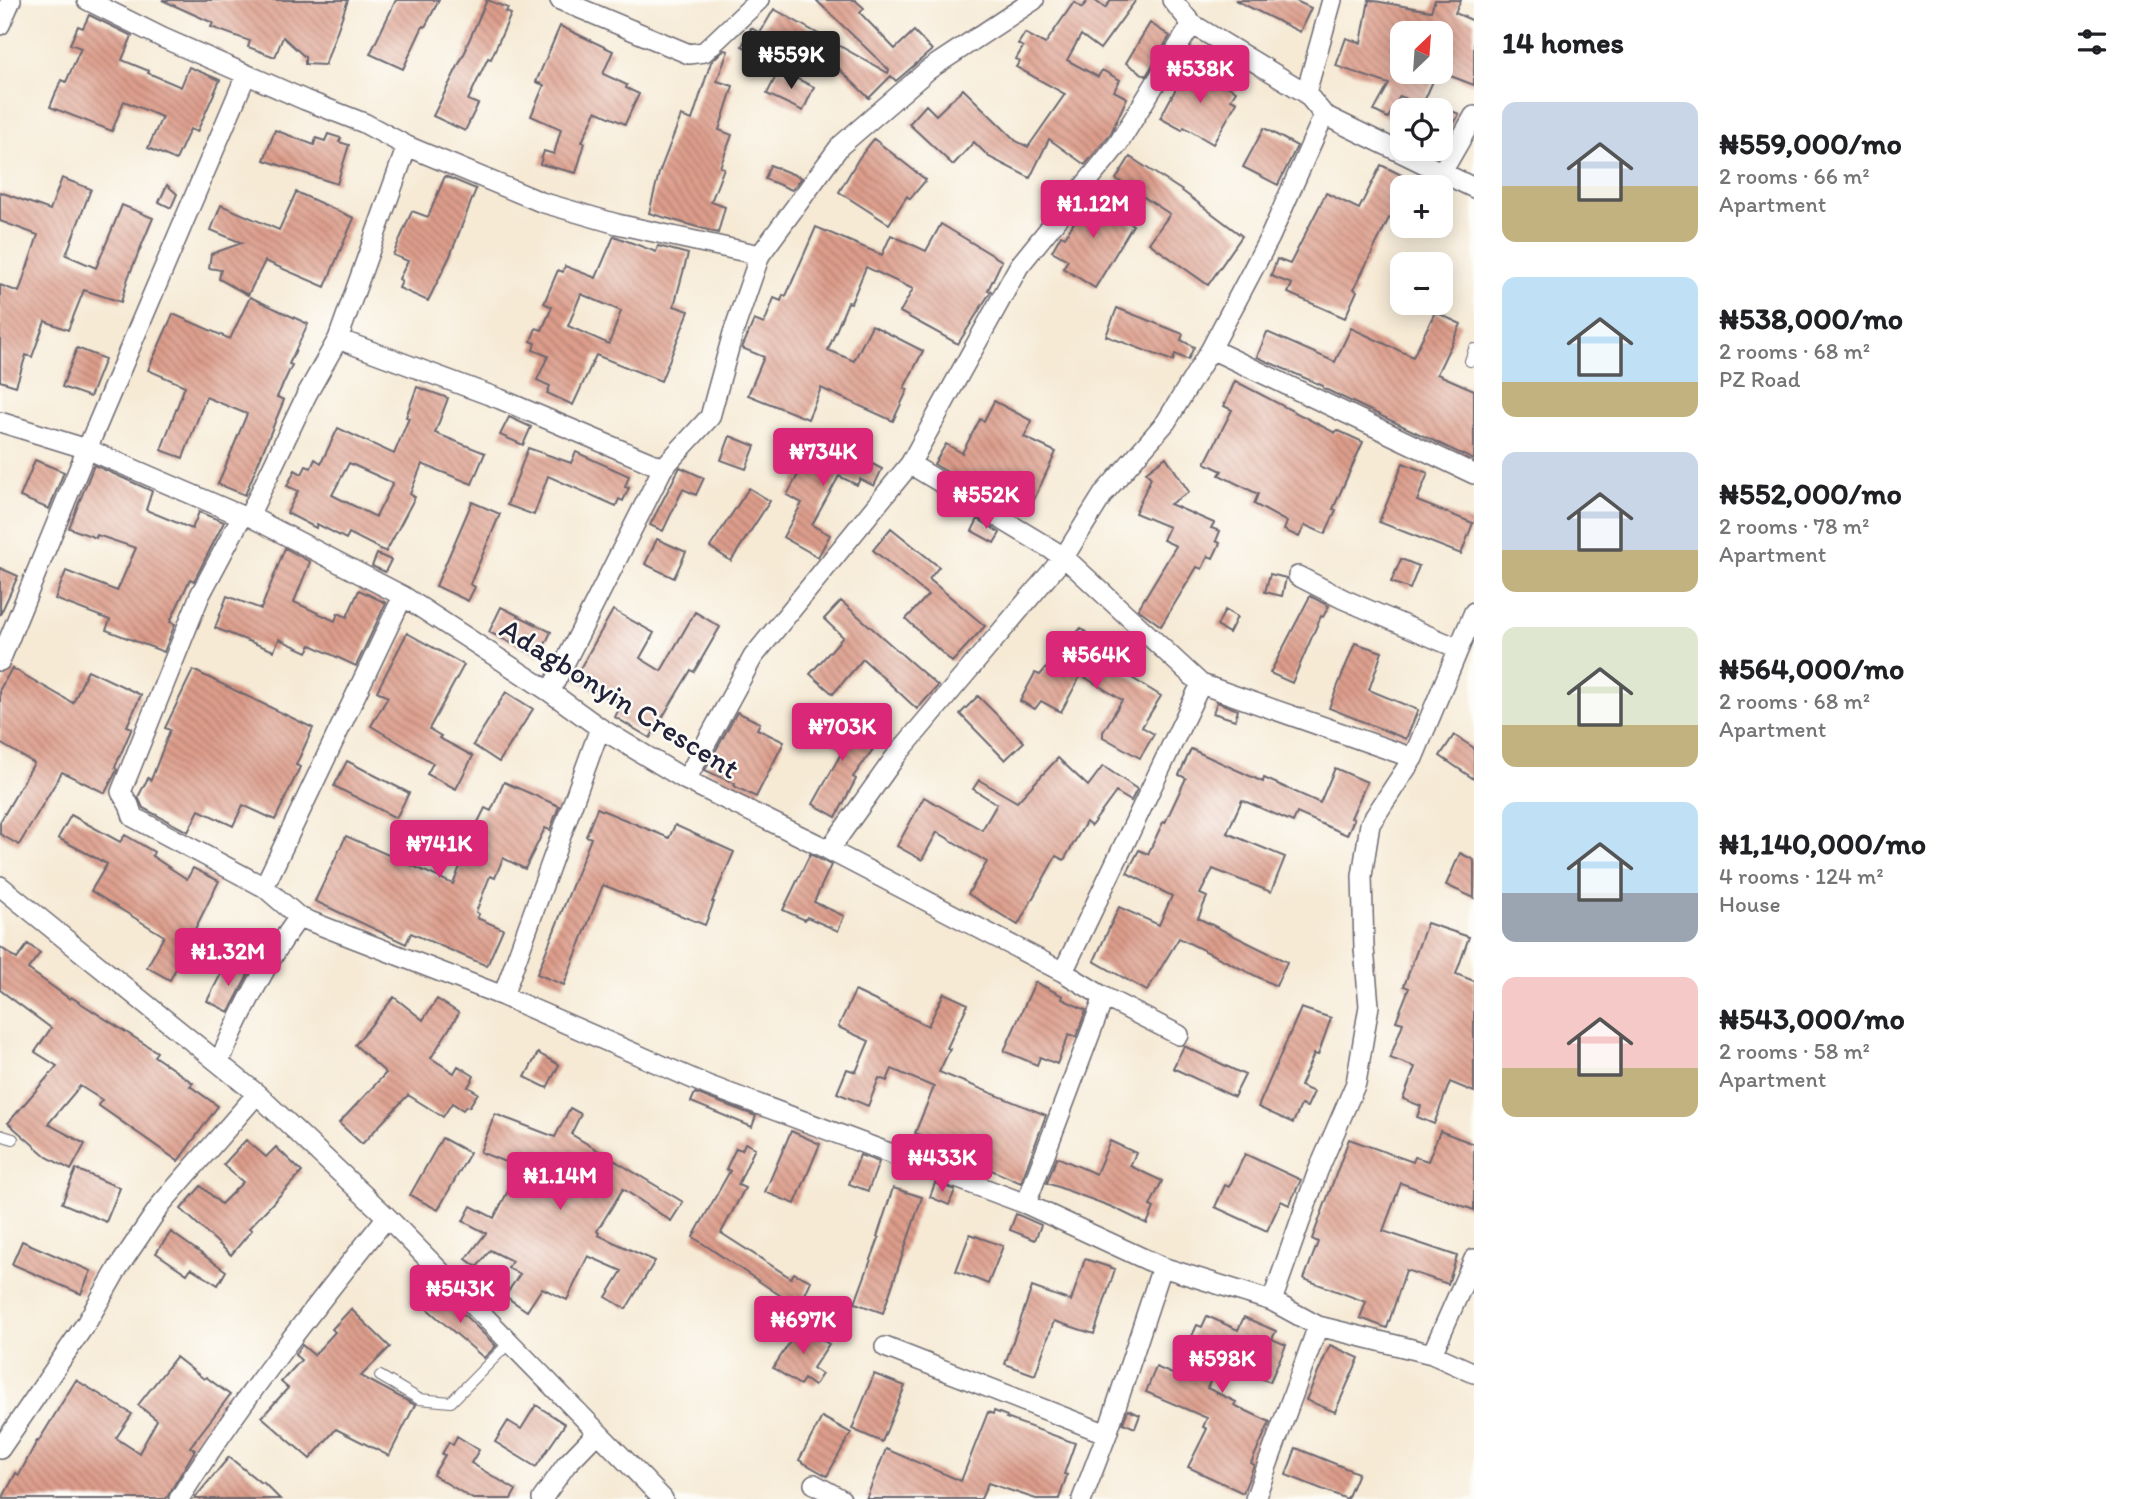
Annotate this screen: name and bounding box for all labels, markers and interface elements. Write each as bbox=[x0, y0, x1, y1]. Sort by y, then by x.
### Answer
north arrow bbox=[1390, 21, 1452, 84]
map controls bbox=[1390, 21, 1453, 315]
icon: filters bbox=[2073, 23, 2111, 61]
text: 14 homes bbox=[1502, 24, 1624, 61]
pin: ₦559K bbox=[742, 32, 840, 91]
text: ₦559K bbox=[758, 40, 824, 68]
pin: ₦538K bbox=[1151, 46, 1249, 105]
text: ₦538K bbox=[1166, 54, 1234, 82]
button: locate bbox=[1390, 98, 1453, 161]
text: ₦559,000/mo bbox=[1719, 125, 1902, 162]
icon: home bbox=[1558, 130, 1642, 214]
text: 2 rooms · 66 m² bbox=[1719, 162, 1870, 190]
button: + bbox=[1390, 175, 1453, 238]
pin: ₦1.12M bbox=[1036, 180, 1150, 240]
text: ₦1.12M bbox=[1057, 189, 1129, 217]
text: Apartment bbox=[1719, 190, 1826, 218]
button: − bbox=[1390, 252, 1453, 315]
text: ₦538,000/mo bbox=[1719, 300, 1903, 337]
icon: home bbox=[1558, 305, 1642, 389]
text: 2 rooms · 68 m² bbox=[1719, 337, 1870, 365]
text: PZ Road bbox=[1719, 365, 1800, 393]
pin: ₦734K bbox=[774, 428, 872, 488]
text: ₦734K bbox=[789, 437, 857, 465]
pin: ₦552K bbox=[937, 472, 1035, 531]
text: ₦552,000/mo bbox=[1719, 475, 1902, 512]
text: ₦552K bbox=[953, 480, 1019, 508]
icon: home bbox=[1558, 480, 1642, 564]
text: 2 rooms · 78 m² bbox=[1719, 512, 1869, 540]
text: Apartment bbox=[1719, 540, 1826, 568]
street label: Adagbonyin Crescent bbox=[494, 609, 746, 787]
pin: ₦564K bbox=[1047, 632, 1145, 691]
text: ₦564K bbox=[1062, 640, 1130, 668]
text: ₦564,000/mo bbox=[1719, 650, 1904, 687]
icon: home bbox=[1558, 655, 1642, 739]
text: 2 rooms · 68 m² bbox=[1719, 687, 1870, 715]
pin: ₦703K bbox=[793, 704, 891, 763]
text: ₦703K bbox=[808, 712, 876, 740]
text: Apartment bbox=[1719, 715, 1826, 743]
pin: ₦741K bbox=[390, 820, 488, 880]
text: ₦1,140,000/mo bbox=[1719, 825, 1926, 862]
text: ₦741K bbox=[406, 829, 472, 857]
icon: home bbox=[1558, 830, 1642, 914]
text: 4 rooms · 124 m² bbox=[1719, 862, 1884, 890]
text: House bbox=[1719, 890, 1781, 918]
pin: ₦1.32M bbox=[171, 928, 285, 988]
text: ₦1.32M bbox=[191, 937, 265, 965]
text: ₦543,000/mo bbox=[1719, 1000, 1905, 1037]
icon: home bbox=[1558, 1005, 1642, 1089]
text: 2 rooms · 58 m² bbox=[1719, 1037, 1870, 1065]
text: Apartment bbox=[1719, 1065, 1826, 1093]
pin: ₦433K bbox=[893, 1134, 991, 1194]
text: ₦433K bbox=[908, 1143, 976, 1171]
pin: ₦1.14M bbox=[503, 1152, 617, 1212]
text: ₦1.14M bbox=[523, 1161, 597, 1189]
pin: ₦543K bbox=[411, 1266, 509, 1325]
text: ₦543K bbox=[426, 1274, 494, 1302]
pin: ₦697K bbox=[754, 1296, 852, 1356]
text: ₦697K bbox=[770, 1305, 836, 1333]
pin: ₦598K bbox=[1173, 1336, 1271, 1395]
text: ₦598K bbox=[1189, 1344, 1255, 1372]

